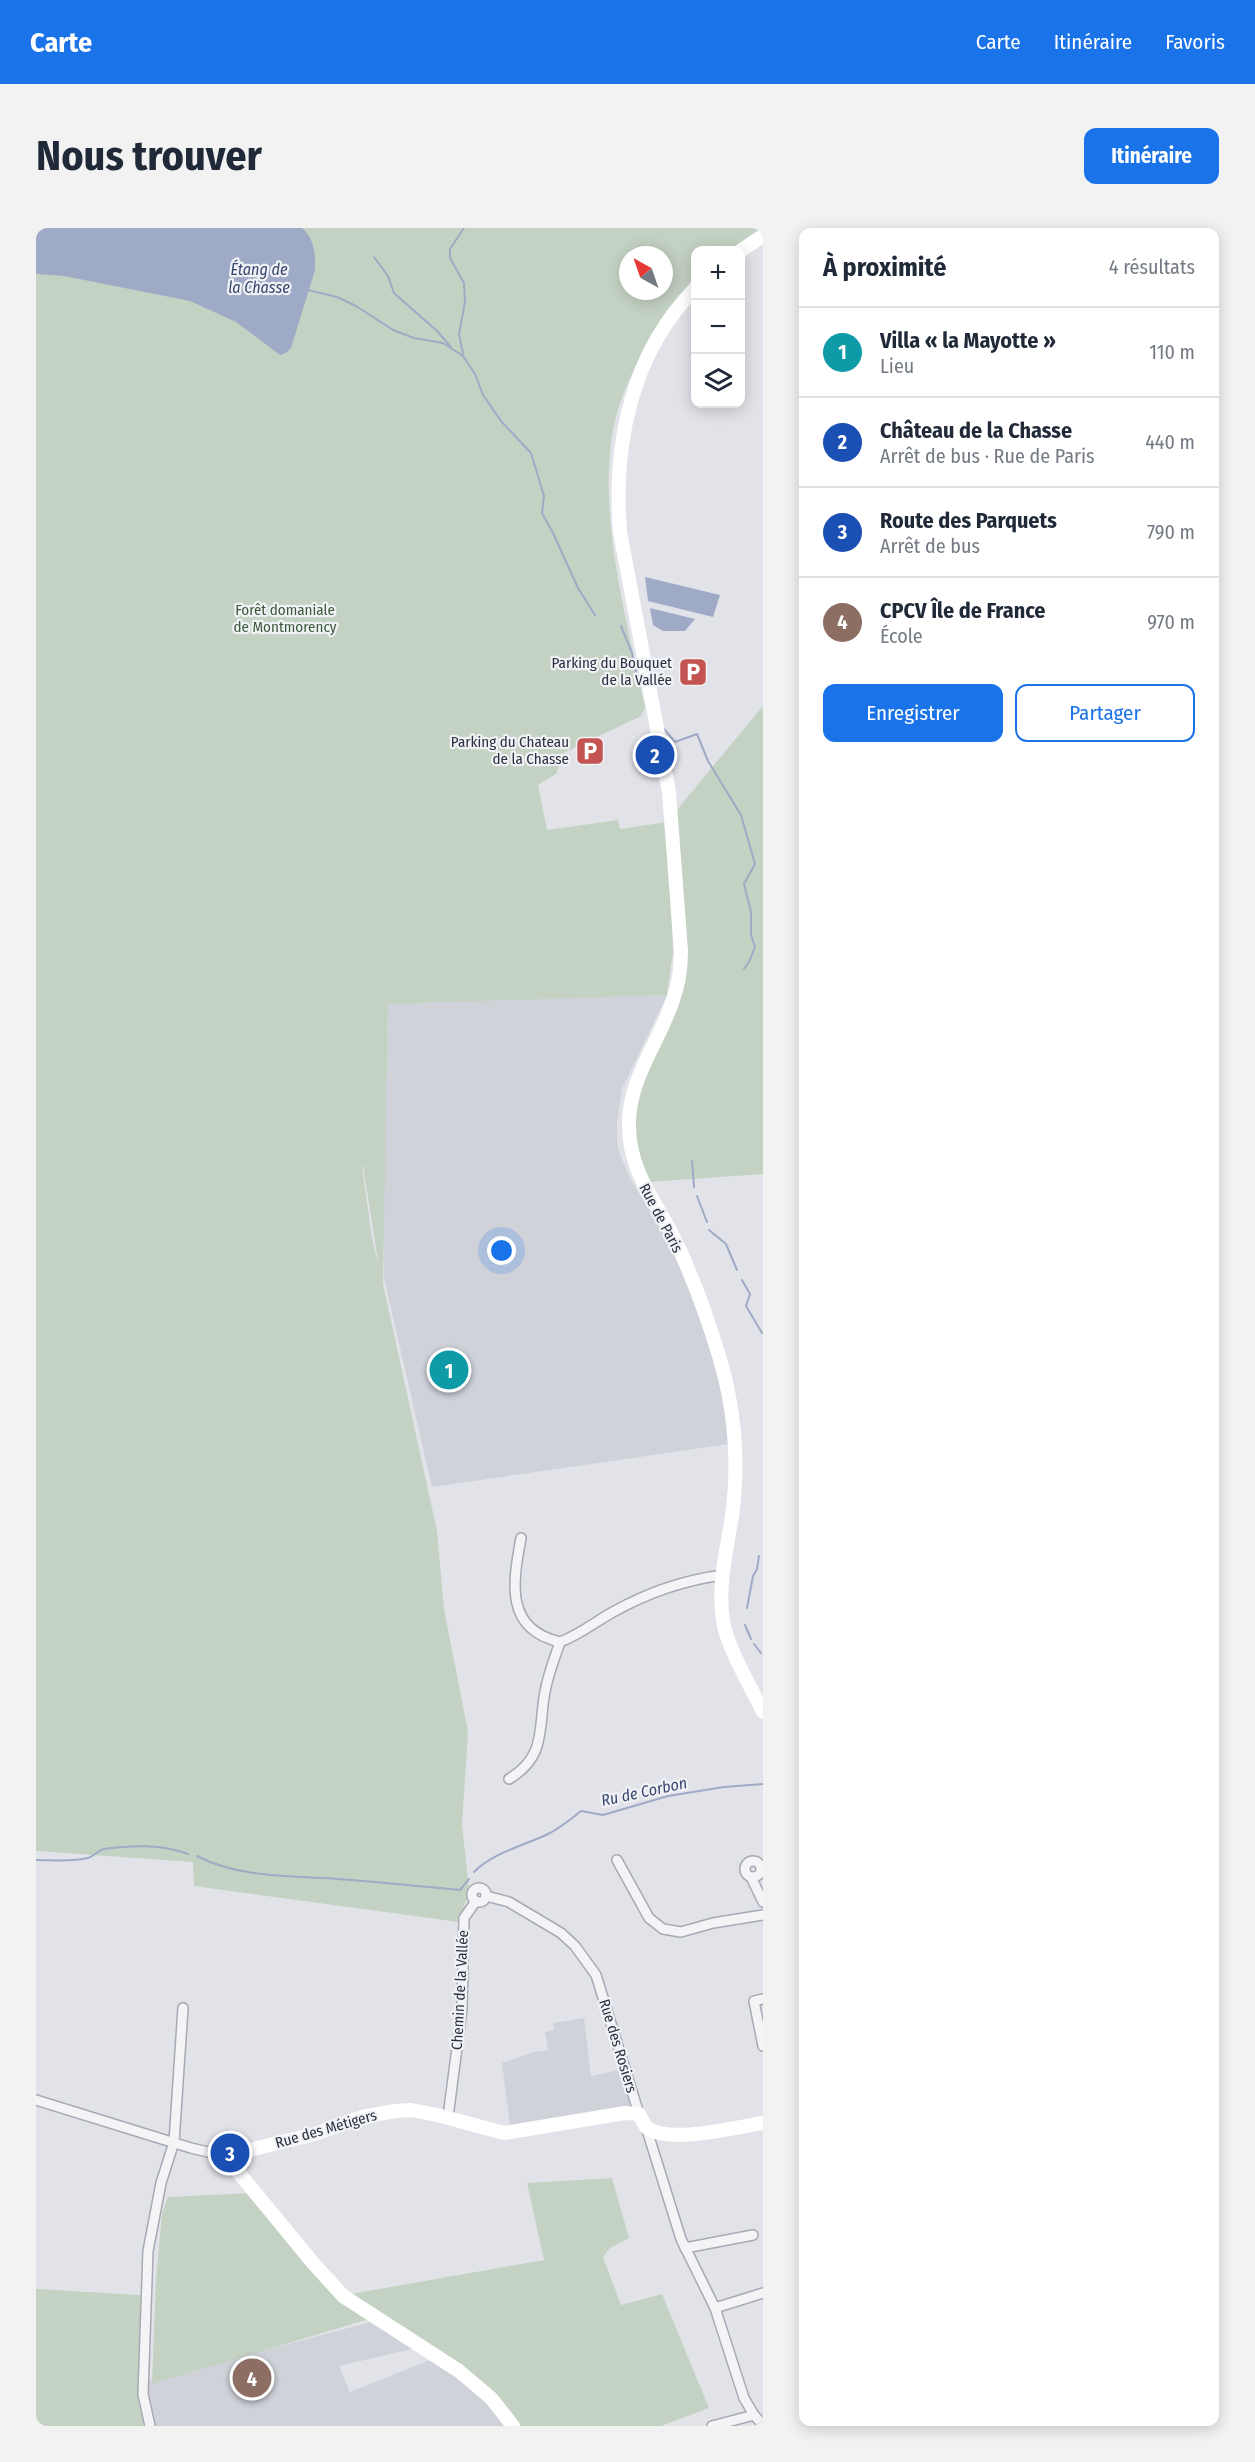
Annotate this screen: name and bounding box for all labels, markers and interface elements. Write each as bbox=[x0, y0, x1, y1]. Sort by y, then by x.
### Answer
text: Carte bbox=[30, 26, 92, 59]
text: Carte bbox=[976, 29, 1021, 55]
text: Itinéraire bbox=[1054, 29, 1132, 55]
text: Favoris bbox=[1165, 29, 1225, 55]
button: Itinéraire bbox=[1084, 128, 1219, 184]
text: Nous trouver bbox=[36, 131, 262, 181]
north arrow bbox=[619, 246, 673, 300]
map controls bbox=[691, 246, 745, 408]
button: + bbox=[691, 246, 745, 300]
text: À proximité bbox=[823, 252, 946, 283]
text: 4 résultats bbox=[1109, 255, 1195, 279]
water label: Étang de la Chasse bbox=[228, 259, 290, 297]
button: − bbox=[691, 300, 745, 354]
text: Villa « la Mayotte » bbox=[880, 327, 1056, 354]
text: 1 bbox=[838, 340, 847, 364]
text: 110 m bbox=[1149, 340, 1195, 364]
button: layers bbox=[691, 354, 745, 408]
text: Lieu bbox=[880, 354, 914, 378]
text: Château de la Chasse bbox=[880, 417, 1072, 444]
text: 2 bbox=[838, 430, 847, 454]
text: 440 m bbox=[1145, 430, 1195, 454]
text: Arrêt de bus · Rue de Paris bbox=[880, 444, 1095, 468]
text: Route des Parquets bbox=[880, 507, 1057, 534]
text: 3 bbox=[838, 520, 847, 544]
text: 790 m bbox=[1147, 520, 1195, 544]
text: Arrêt de bus bbox=[880, 534, 980, 558]
text: CPCV Île de France bbox=[880, 597, 1046, 624]
park label: Forêt domaniale de Montmorency bbox=[233, 601, 337, 636]
text: 4 bbox=[837, 610, 848, 634]
text: 970 m bbox=[1147, 610, 1195, 634]
text: École bbox=[880, 624, 923, 648]
place label: Parking du Bouquet de la Vallée bbox=[552, 654, 672, 689]
parking icon: Parking du Bouquet de la Vallée bbox=[677, 656, 709, 688]
button: Enregistrer bbox=[823, 684, 1003, 742]
button: Partager bbox=[1015, 684, 1195, 742]
pin: 2 bbox=[636, 732, 674, 778]
place label: Parking du Chateau de la Chasse bbox=[451, 733, 569, 768]
parking icon: Parking du Chateau de la Chasse bbox=[574, 735, 606, 767]
street label: Rue de Paris bbox=[635, 1180, 687, 1256]
your location bbox=[487, 1236, 516, 1265]
pin: 1 bbox=[430, 1348, 468, 1392]
water label: Ru de Corbon bbox=[599, 1773, 689, 1810]
street label: Chemin de la Vallée bbox=[448, 1930, 472, 2050]
street label: Rue des Rosiers bbox=[595, 1997, 641, 2095]
street label: Rue des Métigers bbox=[273, 2106, 379, 2152]
pin: 3 bbox=[210, 2130, 250, 2176]
pin: 4 bbox=[232, 2356, 272, 2400]

